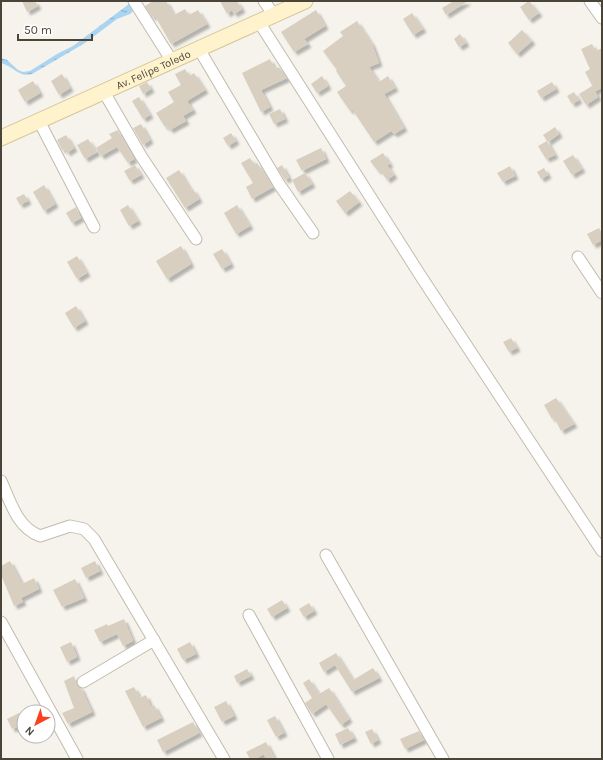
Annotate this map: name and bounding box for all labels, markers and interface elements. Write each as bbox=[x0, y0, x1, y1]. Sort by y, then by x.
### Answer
scale bar bbox=[18, 16, 92, 42]
text: 50 m bbox=[24, 23, 52, 37]
street label: Av. Felipe Toledo bbox=[114, 47, 193, 92]
north arrow bbox=[16, 704, 56, 744]
text: N bbox=[23, 724, 37, 739]

